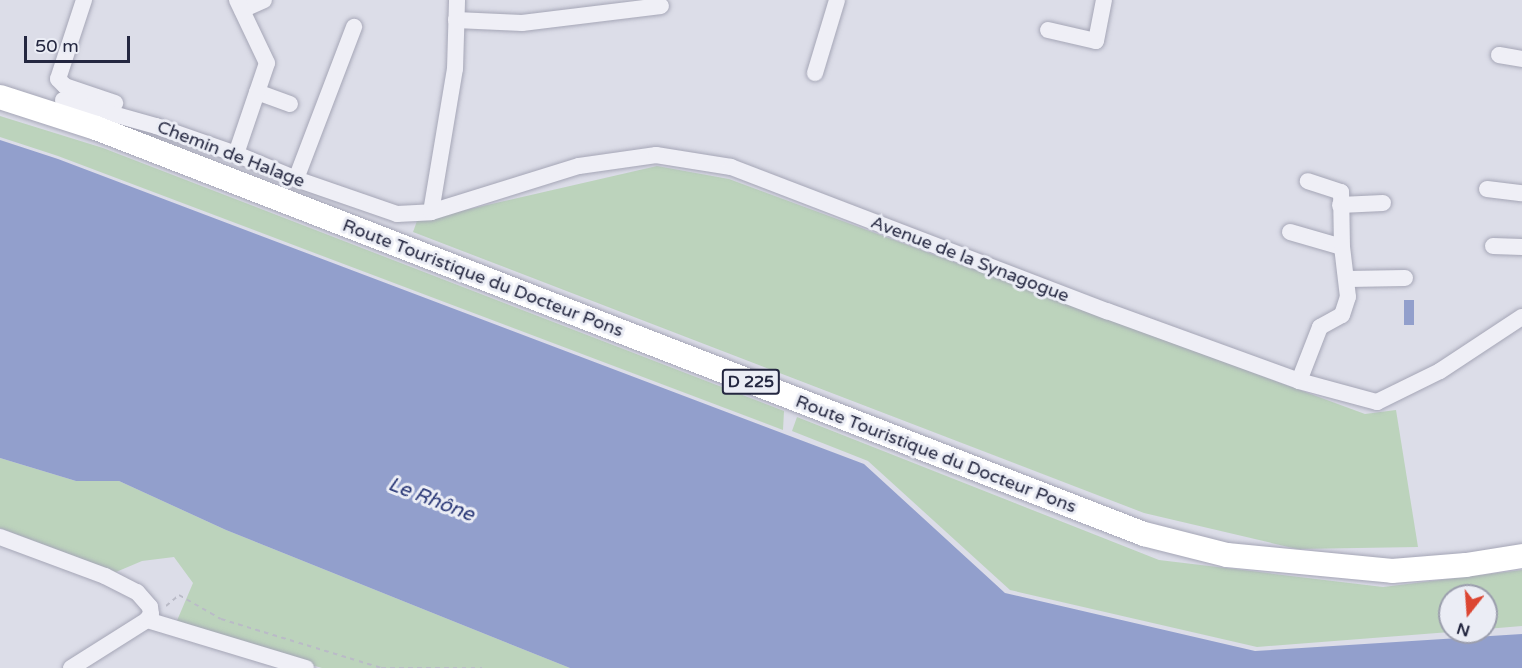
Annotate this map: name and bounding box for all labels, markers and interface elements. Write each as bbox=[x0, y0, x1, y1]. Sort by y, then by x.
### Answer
scale bar bbox=[27, 24, 134, 62]
text: 50 m bbox=[35, 35, 79, 57]
street label: Chemin de Halage bbox=[154, 116, 308, 192]
street label: Avenue de la Synagogue bbox=[868, 211, 1072, 307]
street label: Route Touristique du Docteur Pons bbox=[340, 214, 626, 342]
road number: D 225 bbox=[721, 369, 781, 395]
street label: Route Touristique du Docteur Pons bbox=[793, 390, 1079, 518]
water label: Le Rhône bbox=[385, 473, 477, 527]
north arrow bbox=[1438, 584, 1498, 644]
text: N bbox=[1454, 618, 1472, 641]

